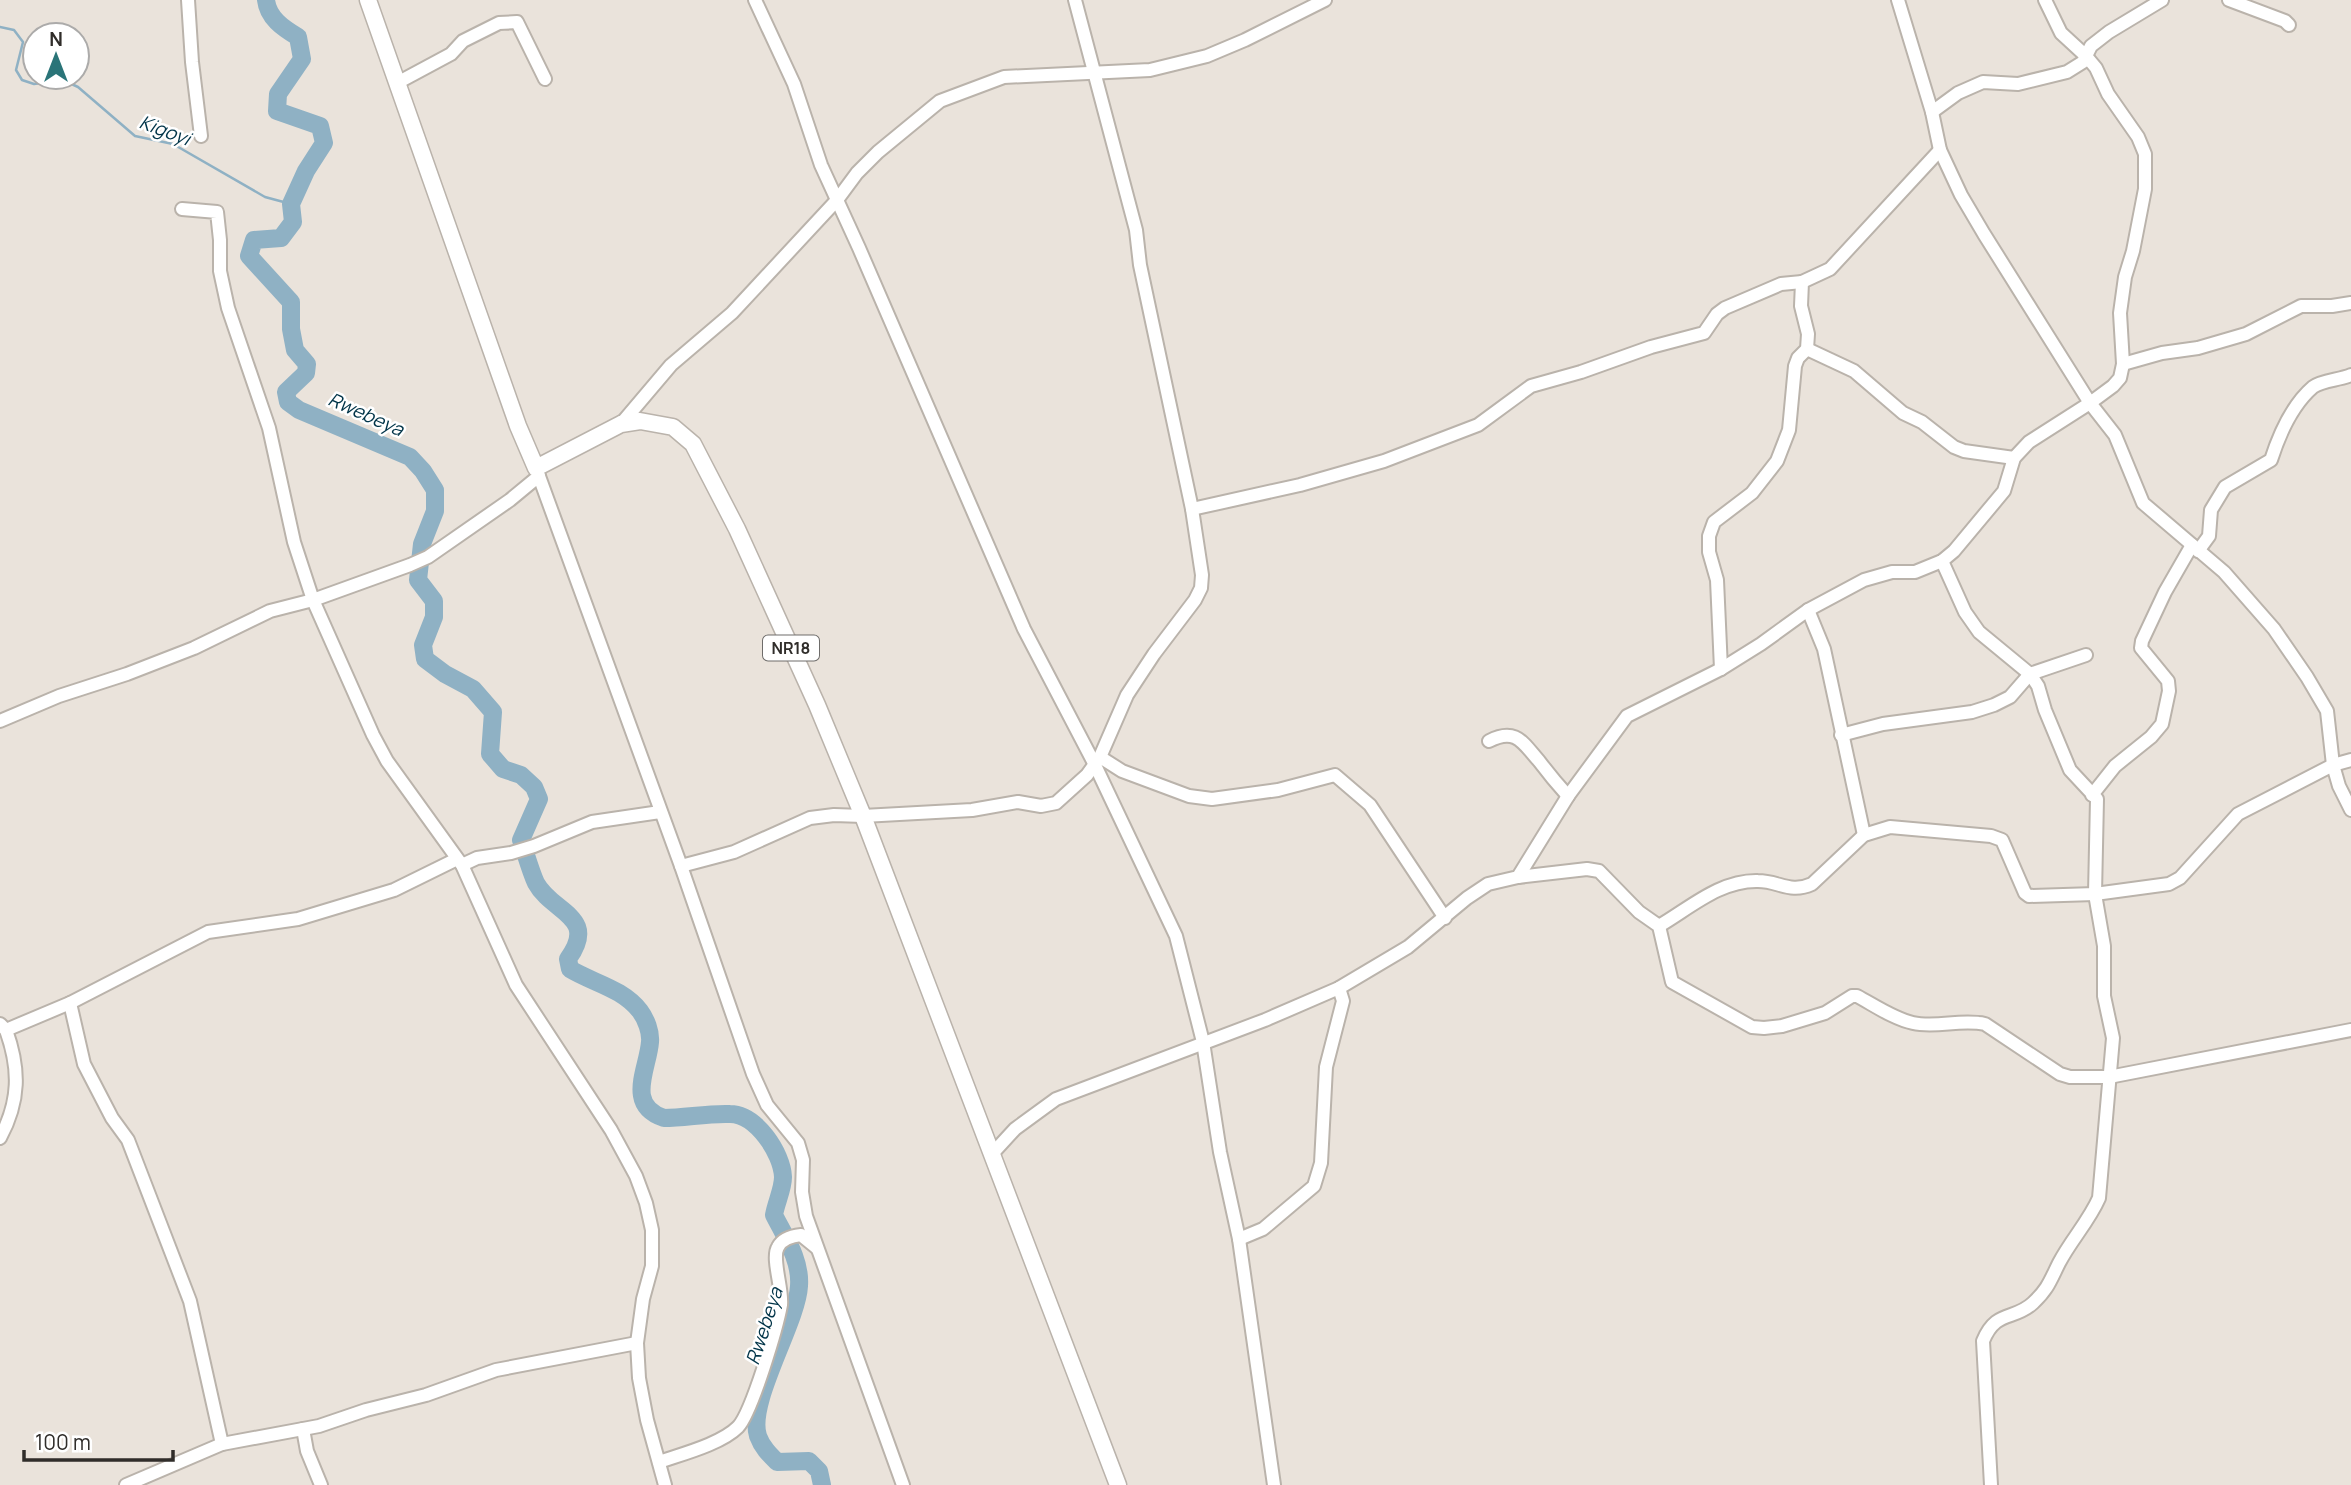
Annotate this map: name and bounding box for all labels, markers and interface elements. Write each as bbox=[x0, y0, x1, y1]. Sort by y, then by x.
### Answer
north arrow bbox=[21, 21, 91, 91]
text: N bbox=[49, 26, 63, 52]
water label: Kigoyi bbox=[136, 108, 196, 152]
water label: Rwebeya bbox=[324, 386, 409, 443]
road number: NR18 bbox=[763, 636, 819, 660]
water label: Rwebeya bbox=[739, 1283, 789, 1368]
scale bar bbox=[24, 1418, 173, 1462]
text: 100 m bbox=[35, 1428, 91, 1456]

